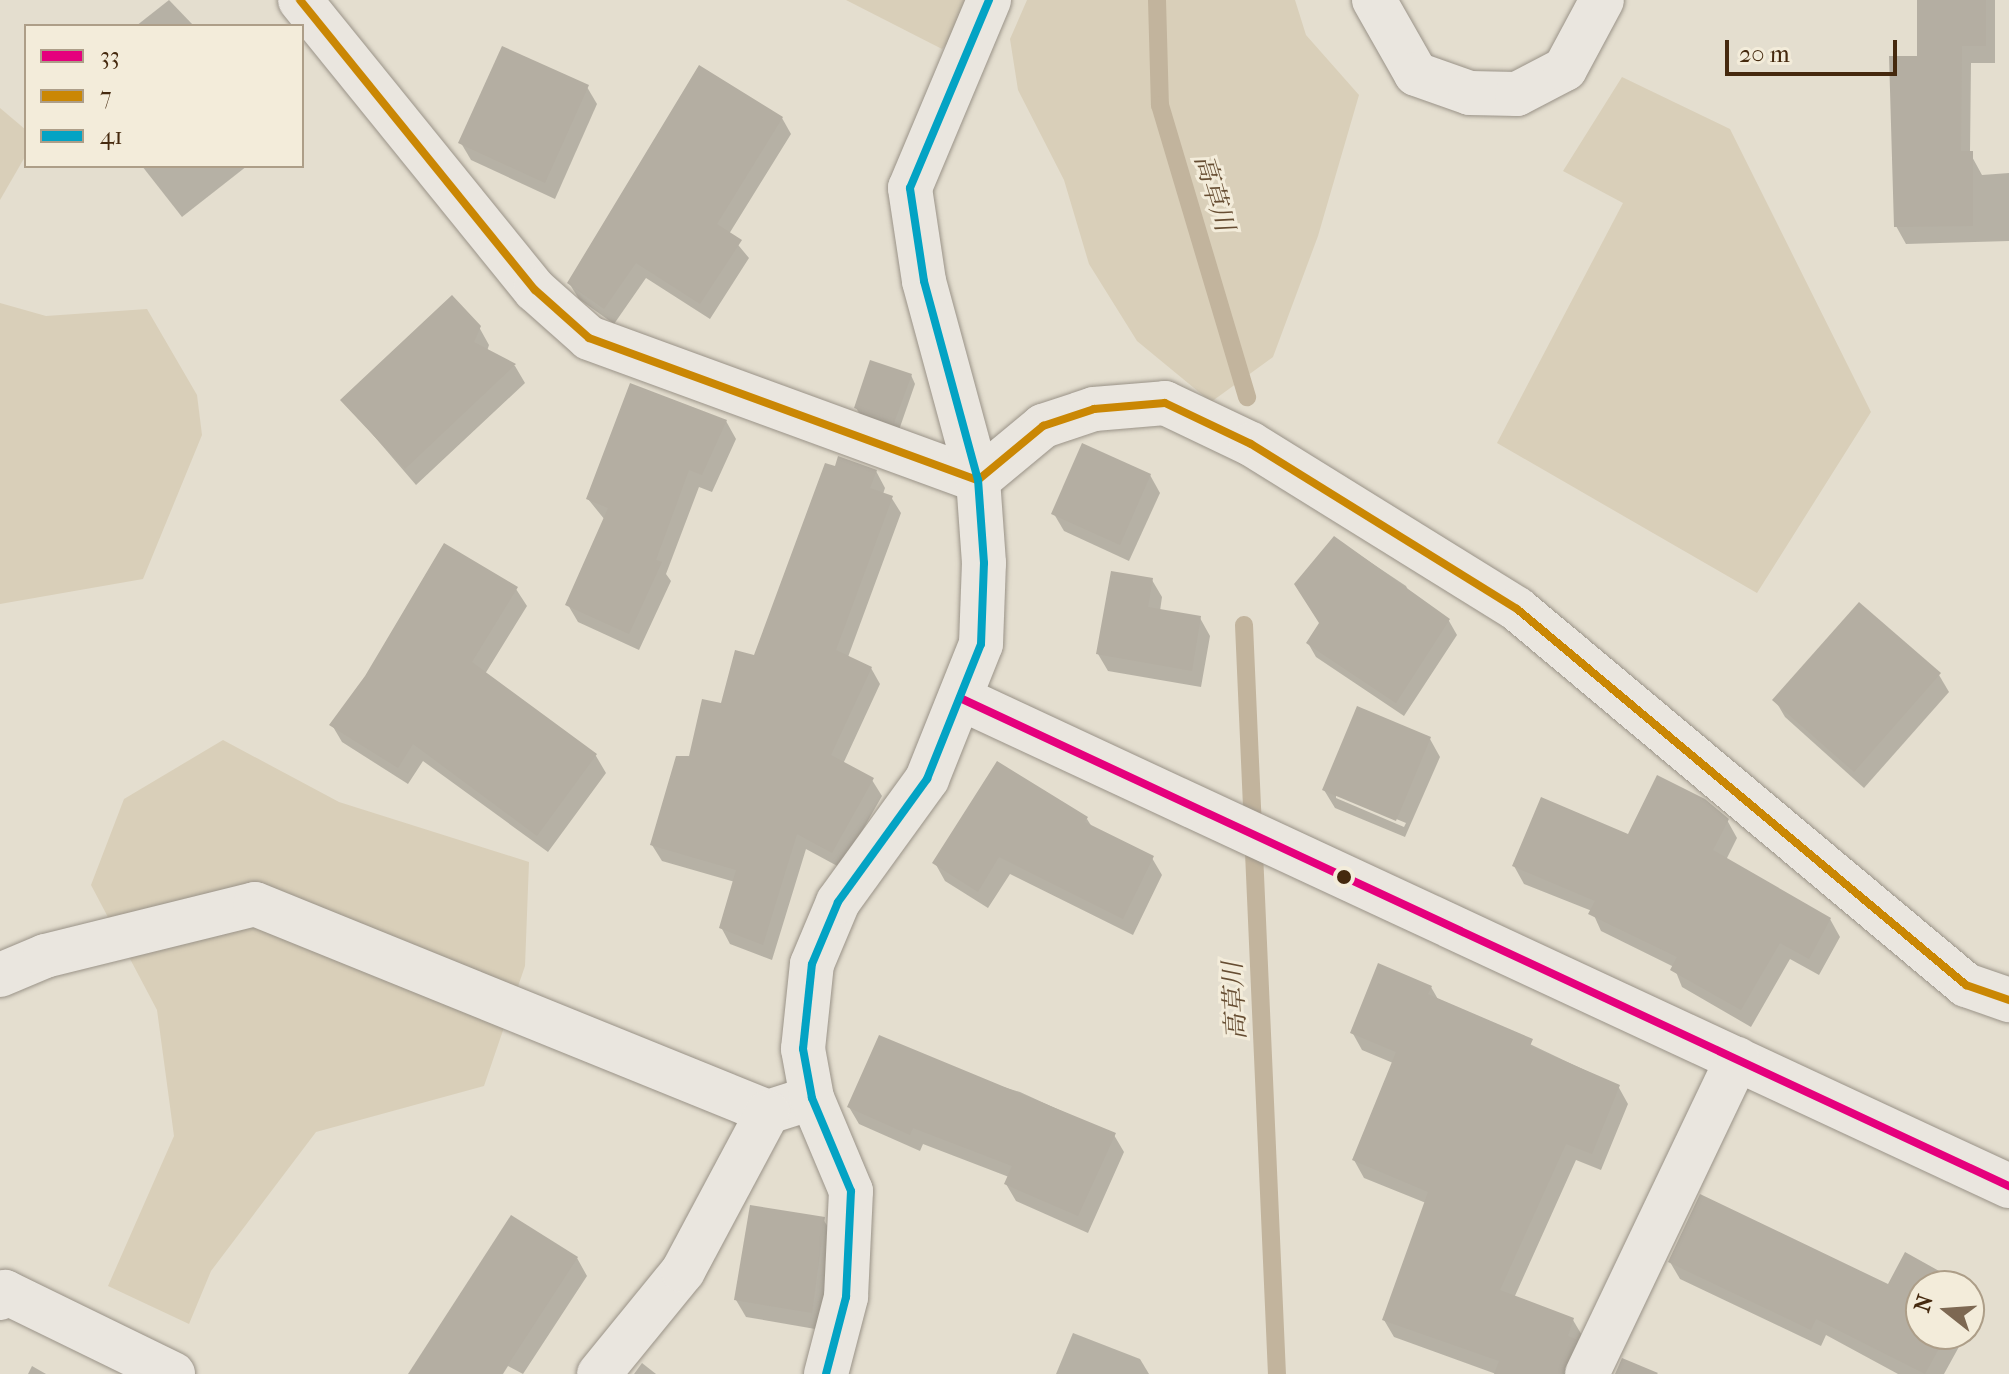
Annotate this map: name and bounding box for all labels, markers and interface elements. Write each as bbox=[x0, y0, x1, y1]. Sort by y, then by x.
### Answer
legend bbox=[24, 24, 304, 168]
scale bar bbox=[1729, 24, 1901, 74]
text: 20 m bbox=[1739, 40, 1790, 68]
text: 33 bbox=[100, 42, 120, 70]
text: 7 bbox=[100, 82, 112, 110]
text: 41 bbox=[100, 122, 123, 150]
water label: 高草川 bbox=[1188, 151, 1240, 235]
unlabelled marker bbox=[1336, 869, 1352, 885]
water label: 高草川 bbox=[1217, 961, 1253, 1041]
north arrow bbox=[1905, 1270, 1985, 1350]
text: N bbox=[1909, 1292, 1939, 1315]

